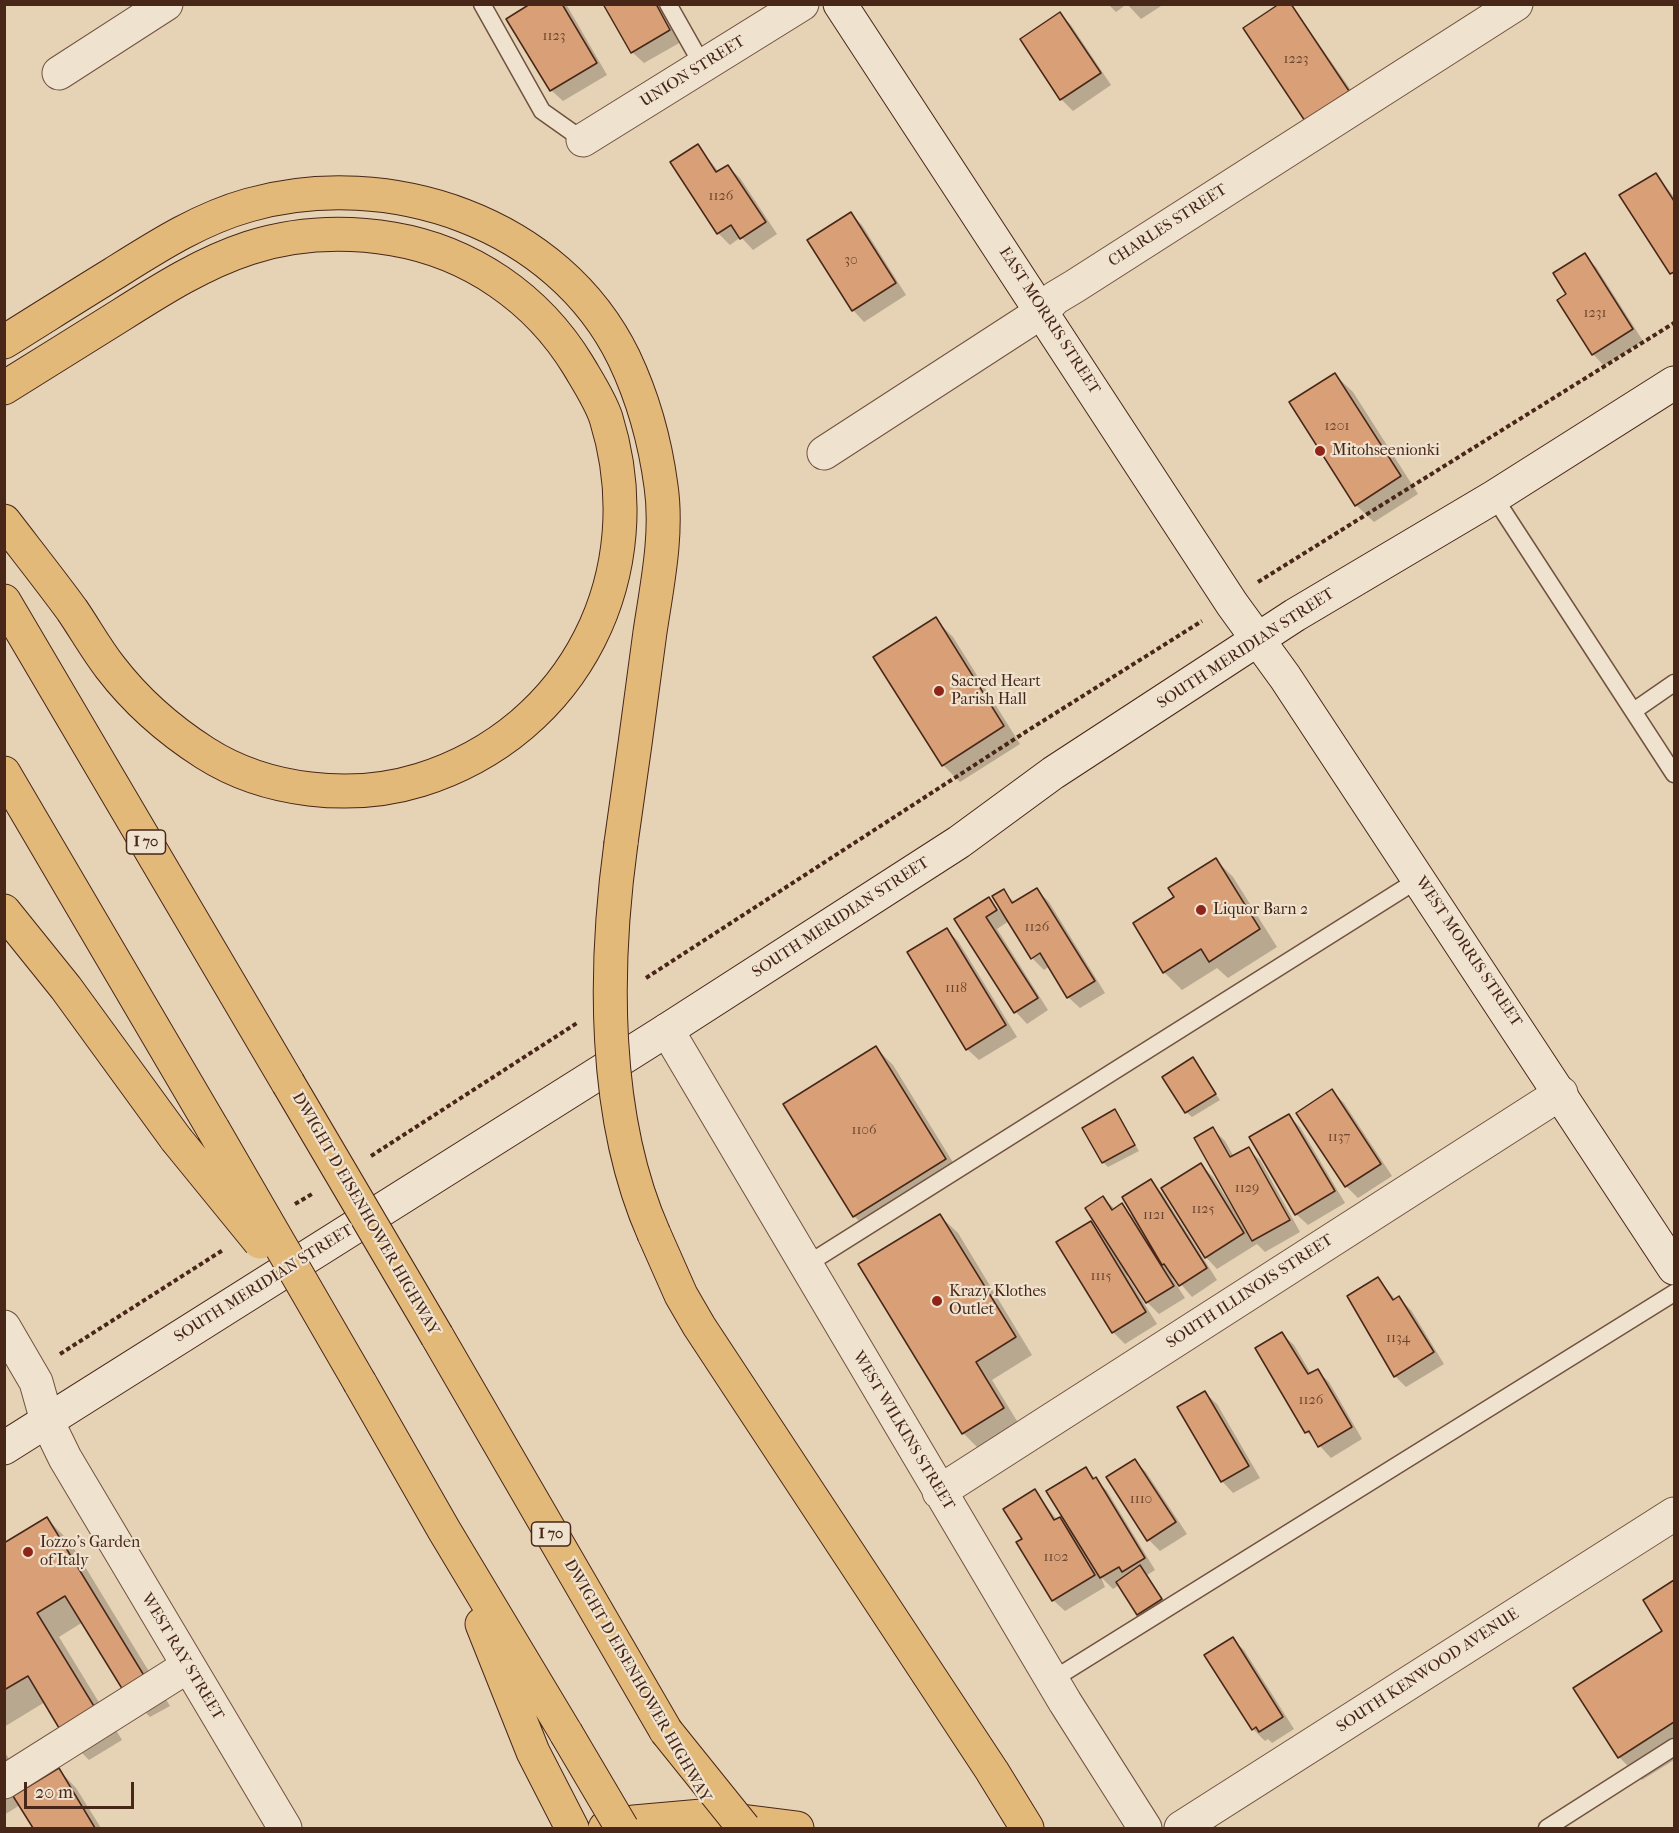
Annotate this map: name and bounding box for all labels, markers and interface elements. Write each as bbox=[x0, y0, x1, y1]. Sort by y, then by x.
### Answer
house number: 1123 bbox=[543, 29, 565, 45]
street label: UNION STREET bbox=[637, 32, 749, 112]
house number: 1223 bbox=[1283, 52, 1309, 68]
street label: CHARLES STREET bbox=[1105, 181, 1231, 271]
house number: 1126 bbox=[709, 189, 733, 205]
street label: EAST MORRIS STREET bbox=[994, 244, 1104, 398]
house number: 30 bbox=[844, 253, 858, 269]
house number: 1231 bbox=[1584, 306, 1606, 322]
house number: 1201 bbox=[1325, 419, 1349, 435]
place label: Mitohseenionki bbox=[1332, 441, 1440, 461]
marker: Mitohseenionki bbox=[1313, 444, 1327, 458]
street label: SOUTH MERIDIAN STREET bbox=[1154, 584, 1338, 714]
place label: Sacred Heart Parish Hall bbox=[951, 672, 1041, 710]
marker: Sacred Heart Parish Hall bbox=[932, 684, 946, 698]
road number: I 70 bbox=[126, 830, 166, 854]
street label: SOUTH MERIDIAN STREET bbox=[749, 853, 933, 983]
street label: WEST MORRIS STREET bbox=[1411, 873, 1525, 1031]
place label: Liquor Barn 2 bbox=[1213, 900, 1308, 920]
marker: Liquor Barn 2 bbox=[1194, 903, 1208, 917]
house number: 1126 bbox=[1025, 920, 1049, 936]
house number: 1118 bbox=[945, 981, 967, 997]
street label: DWIGHT D EISENHOWER HIGHWAY bbox=[287, 1089, 443, 1339]
house number: 1106 bbox=[851, 1123, 877, 1139]
house number: 1137 bbox=[1328, 1130, 1350, 1146]
house number: 1129 bbox=[1235, 1181, 1259, 1197]
house number: 1125 bbox=[1191, 1202, 1215, 1218]
house number: 1121 bbox=[1143, 1208, 1165, 1224]
street label: SOUTH MERIDIAN STREET bbox=[171, 1221, 357, 1347]
street label: SOUTH ILLINOIS STREET bbox=[1163, 1231, 1337, 1353]
house number: 1115 bbox=[1091, 1269, 1111, 1285]
place label: Krazy Klothes Outlet bbox=[949, 1282, 1046, 1320]
marker: Krazy Klothes Outlet bbox=[930, 1294, 944, 1308]
house number: 1134 bbox=[1386, 1331, 1410, 1347]
street label: WEST WILKINS STREET bbox=[848, 1348, 958, 1514]
house number: 1126 bbox=[1299, 1393, 1323, 1409]
house number: 1110 bbox=[1130, 1492, 1152, 1508]
road number: I 70 bbox=[532, 1522, 570, 1546]
place label: Iozzo's Garden of Italy bbox=[40, 1533, 140, 1571]
marker: Iozzo's Garden of Italy bbox=[21, 1545, 35, 1559]
house number: 1102 bbox=[1044, 1550, 1068, 1566]
street label: DWIGHT D EISENHOWER HIGHWAY bbox=[559, 1556, 715, 1806]
street label: WEST RAY STREET bbox=[137, 1590, 227, 1724]
street label: SOUTH KENWOOD AVENUE bbox=[1333, 1605, 1523, 1737]
scale bar bbox=[27, 1770, 136, 1808]
text: 20 m bbox=[35, 1782, 73, 1803]

